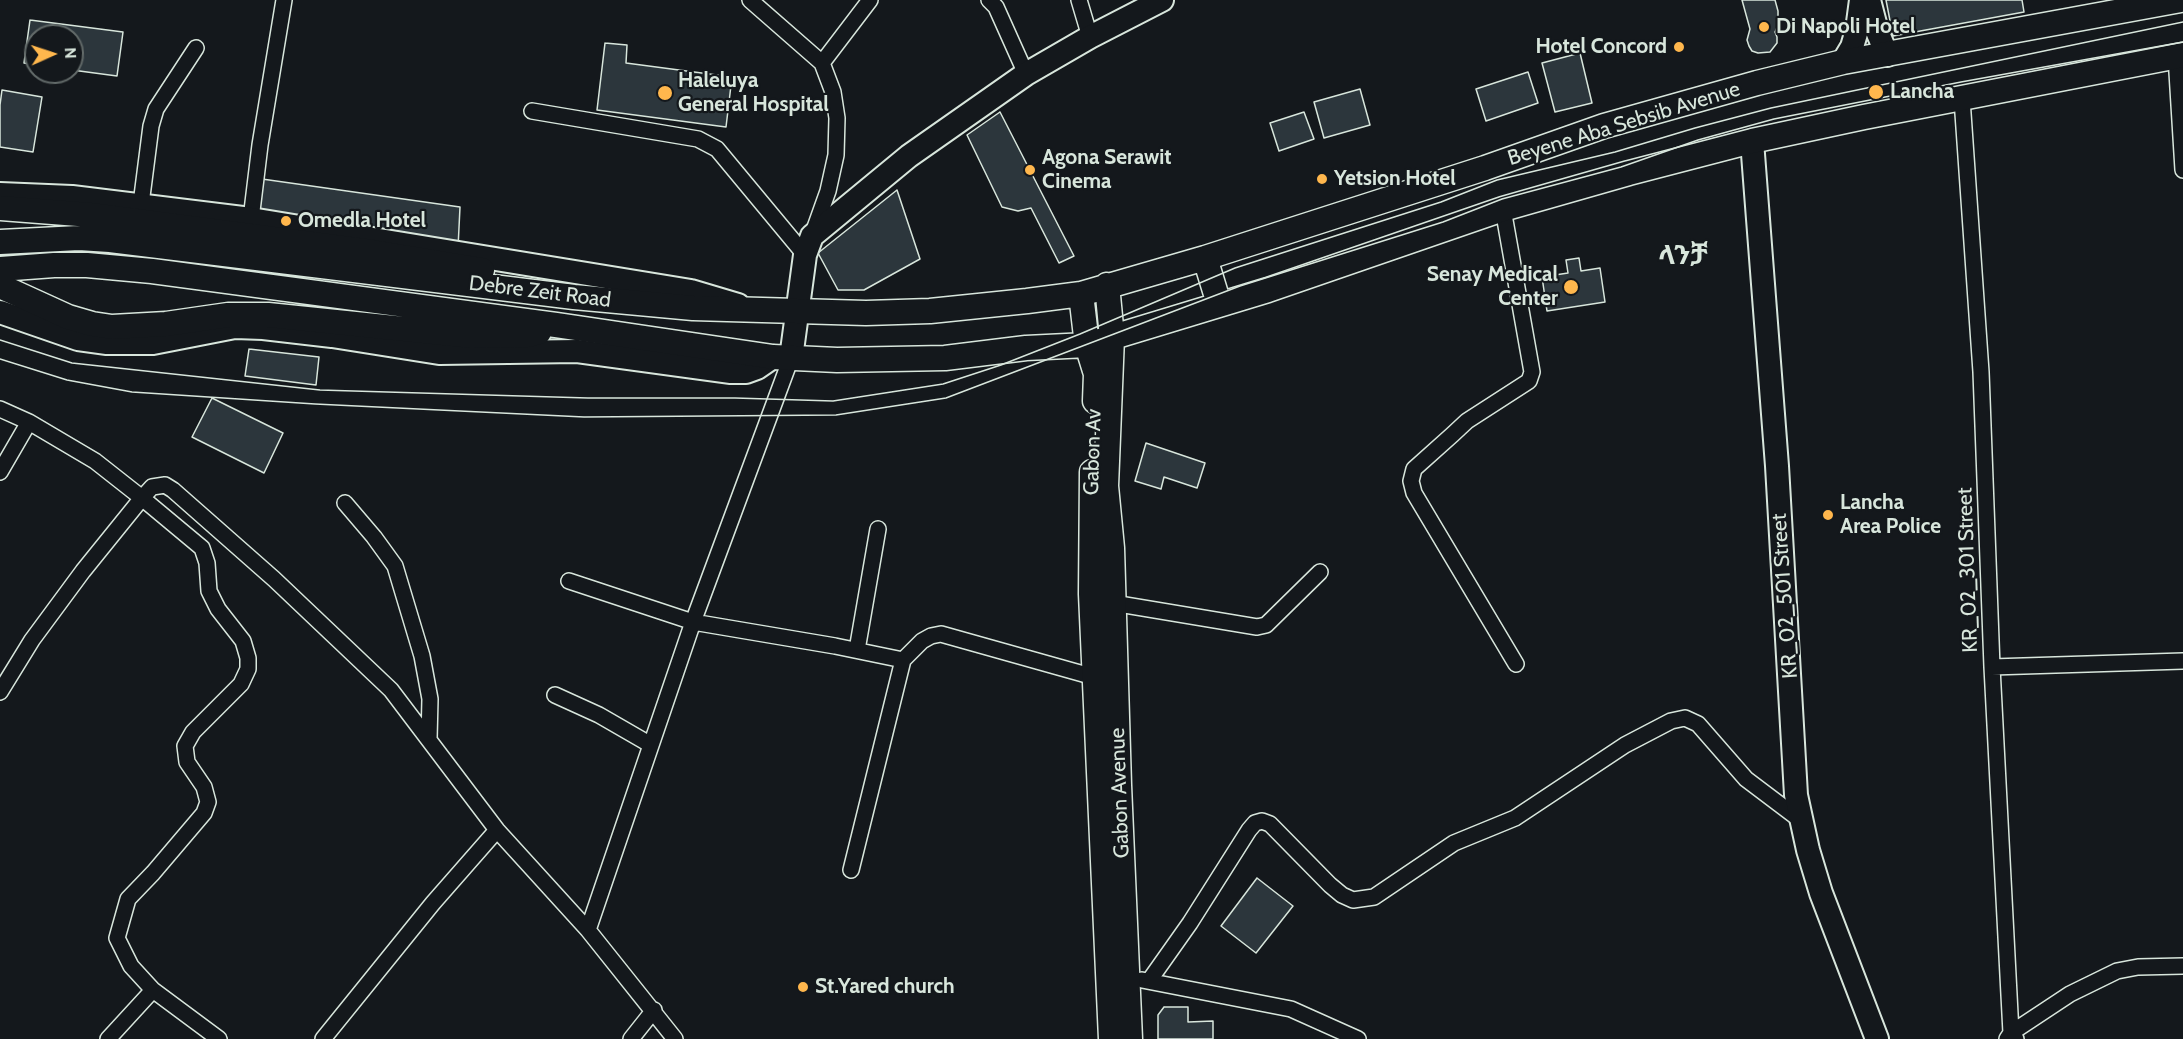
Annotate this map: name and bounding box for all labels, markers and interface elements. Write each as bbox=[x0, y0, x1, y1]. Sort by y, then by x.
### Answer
place label: Di Napoli Hotel bbox=[1776, 14, 1916, 40]
marker: Di Napoli Hotel bbox=[1757, 20, 1771, 34]
north arrow bbox=[24, 24, 84, 84]
place label: Hotel Concord bbox=[1536, 34, 1667, 60]
marker: Hotel Concord bbox=[1672, 40, 1686, 54]
text: N bbox=[61, 47, 80, 59]
place label: Haleluya General Hospital bbox=[678, 68, 829, 118]
street label: Beyene Aba Sebsib Avenue bbox=[1505, 77, 1743, 171]
place label: Lancha bbox=[1890, 79, 1954, 105]
marker: Lancha bbox=[1867, 83, 1885, 101]
marker: Haleluya General Hospital bbox=[656, 84, 674, 102]
place label: Agona Serawit Cinema bbox=[1042, 145, 1172, 195]
marker: Agona Serawit Cinema bbox=[1023, 163, 1037, 177]
place label: Yetsion Hotel bbox=[1334, 166, 1456, 192]
marker: Yetsion Hotel bbox=[1315, 172, 1329, 186]
place label: Omedla Hotel bbox=[298, 208, 426, 234]
marker: Omedla Hotel bbox=[279, 214, 293, 228]
district label: ላንቻ bbox=[1658, 240, 1708, 272]
place label: Senay Medical Center bbox=[1427, 262, 1558, 312]
street label: Debre Zeit Road bbox=[468, 271, 612, 313]
marker: Senay Medical Center bbox=[1562, 278, 1580, 296]
street label: Gabon Av bbox=[1079, 408, 1107, 496]
street label: KR_02_301 Street bbox=[1953, 487, 1983, 653]
place label: Lancha Area Police bbox=[1840, 490, 1941, 540]
marker: Lancha Area Police bbox=[1821, 508, 1835, 522]
street label: KR_02_501 Street bbox=[1767, 513, 1803, 679]
street label: Gabon Avenue bbox=[1105, 727, 1135, 859]
place label: St.Yared church bbox=[815, 974, 955, 1000]
marker: St.Yared church bbox=[796, 980, 810, 994]

